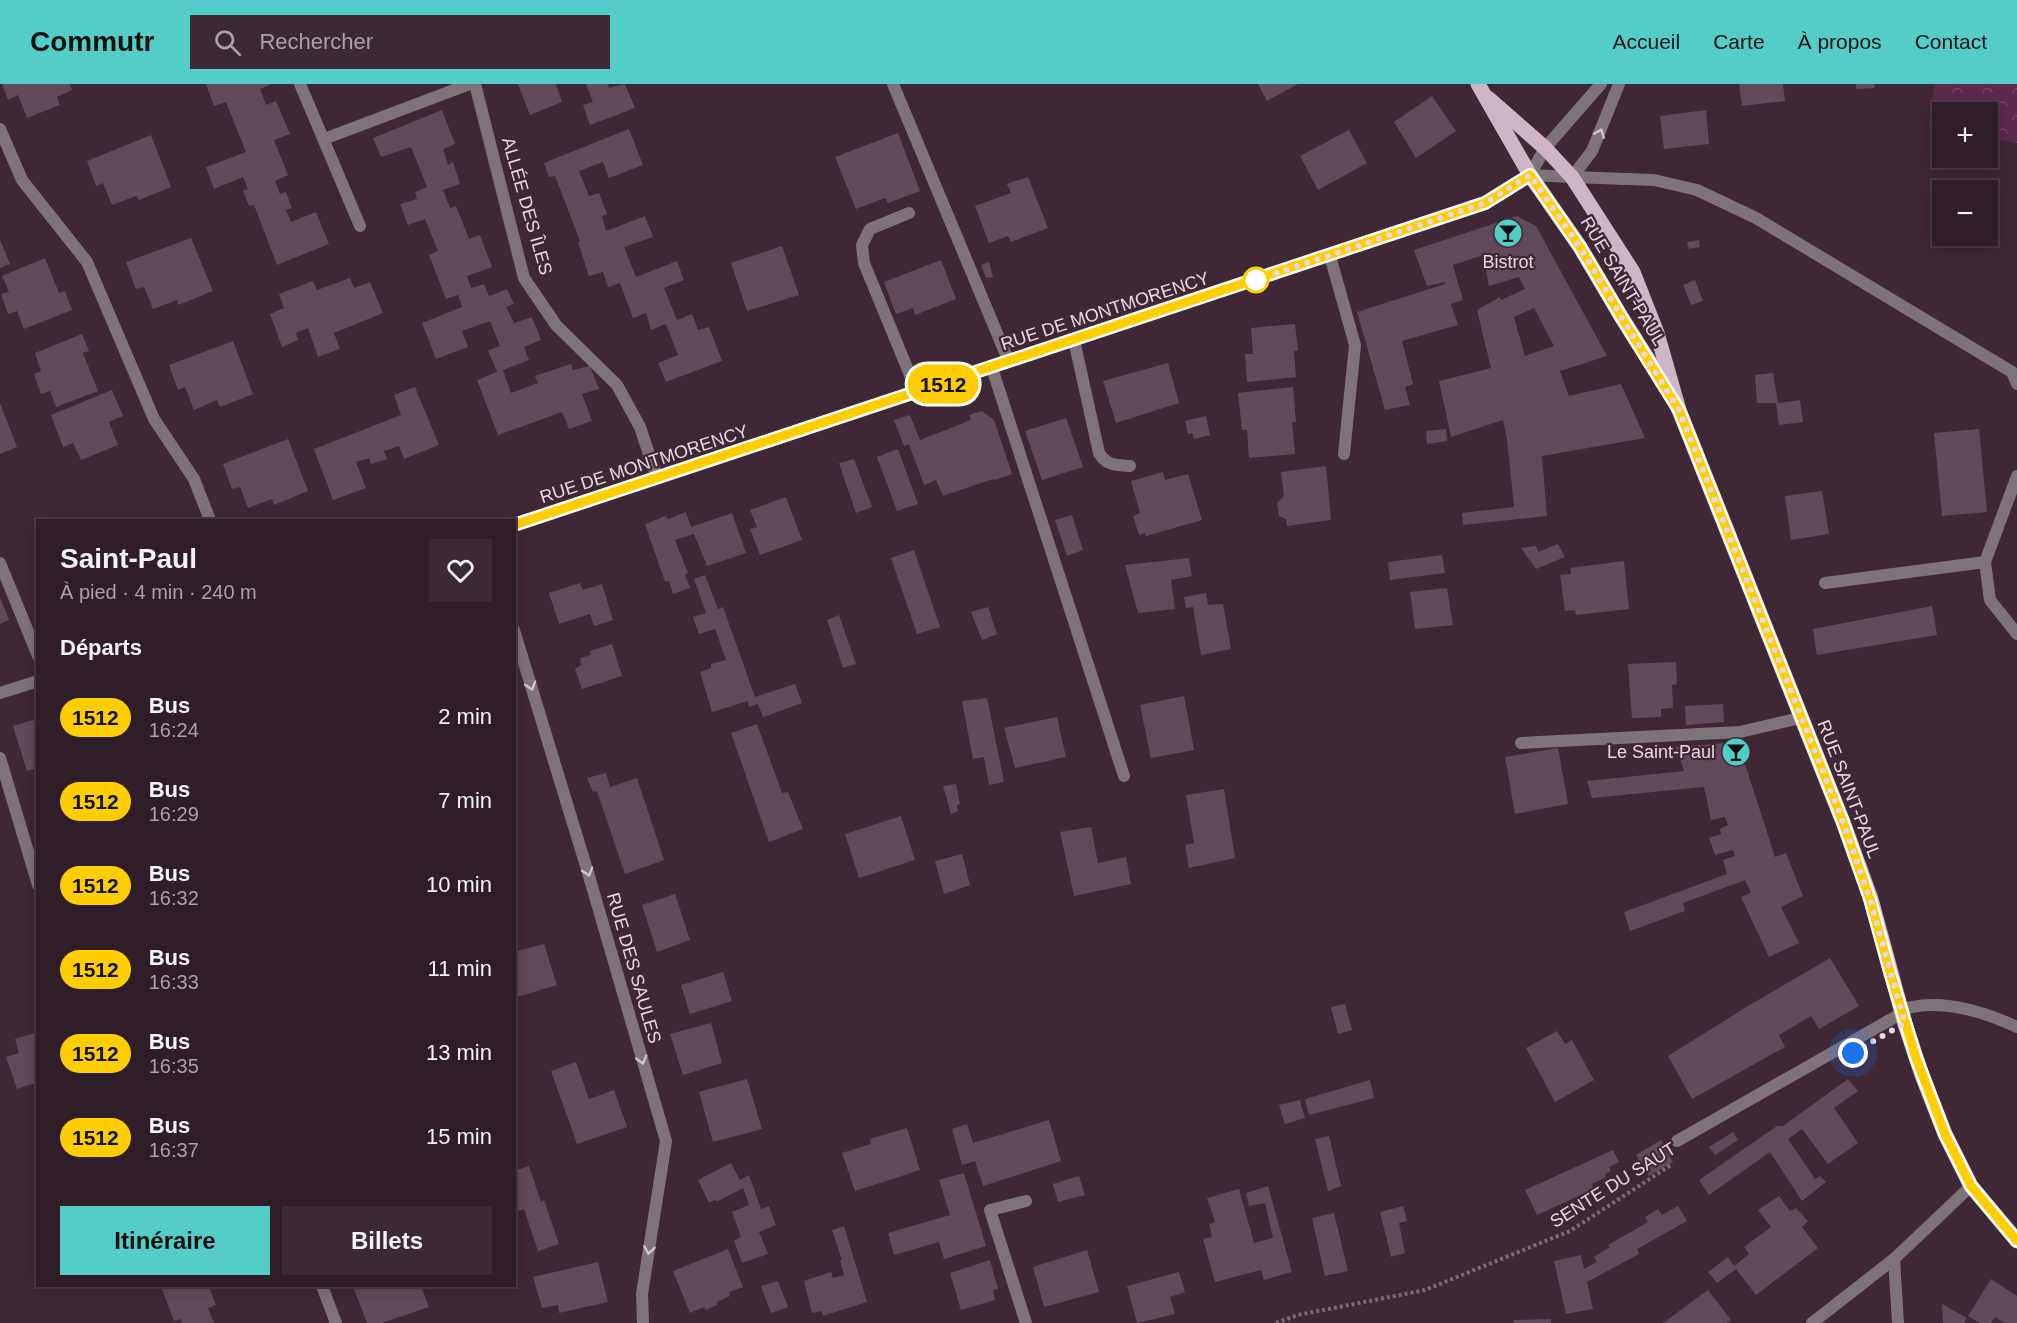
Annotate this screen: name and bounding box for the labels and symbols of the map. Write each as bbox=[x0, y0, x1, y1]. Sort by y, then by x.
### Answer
one-way arrow bbox=[1593, 128, 1605, 139]
street label: ALLÉE DES ÎLES bbox=[498, 135, 556, 277]
street label: RUE SAINT-PAUL bbox=[1577, 213, 1669, 349]
bar icon: Bistrot bbox=[1492, 217, 1524, 249]
place label: Bistrot bbox=[1482, 252, 1534, 272]
unlabelled marker bbox=[1243, 267, 1269, 293]
street label: RUE DE MONTMORENCY bbox=[998, 268, 1212, 354]
line badge: 1512 bbox=[901, 364, 985, 404]
street label: RUE DE MONTMORENCY bbox=[537, 421, 751, 507]
one-way arrow bbox=[524, 680, 536, 691]
street label: RUE SAINT-PAUL bbox=[1813, 717, 1885, 861]
bar icon: Le Saint-Paul bbox=[1720, 736, 1752, 768]
place label: Le Saint-Paul bbox=[1607, 742, 1715, 762]
one-way arrow bbox=[581, 866, 593, 877]
street label: RUE DES SAULES bbox=[603, 890, 665, 1046]
your location bbox=[1838, 1038, 1868, 1068]
one-way arrow bbox=[635, 1054, 647, 1065]
street label: SENTE DU SAUT bbox=[1547, 1138, 1679, 1232]
one-way arrow bbox=[643, 1245, 655, 1255]

